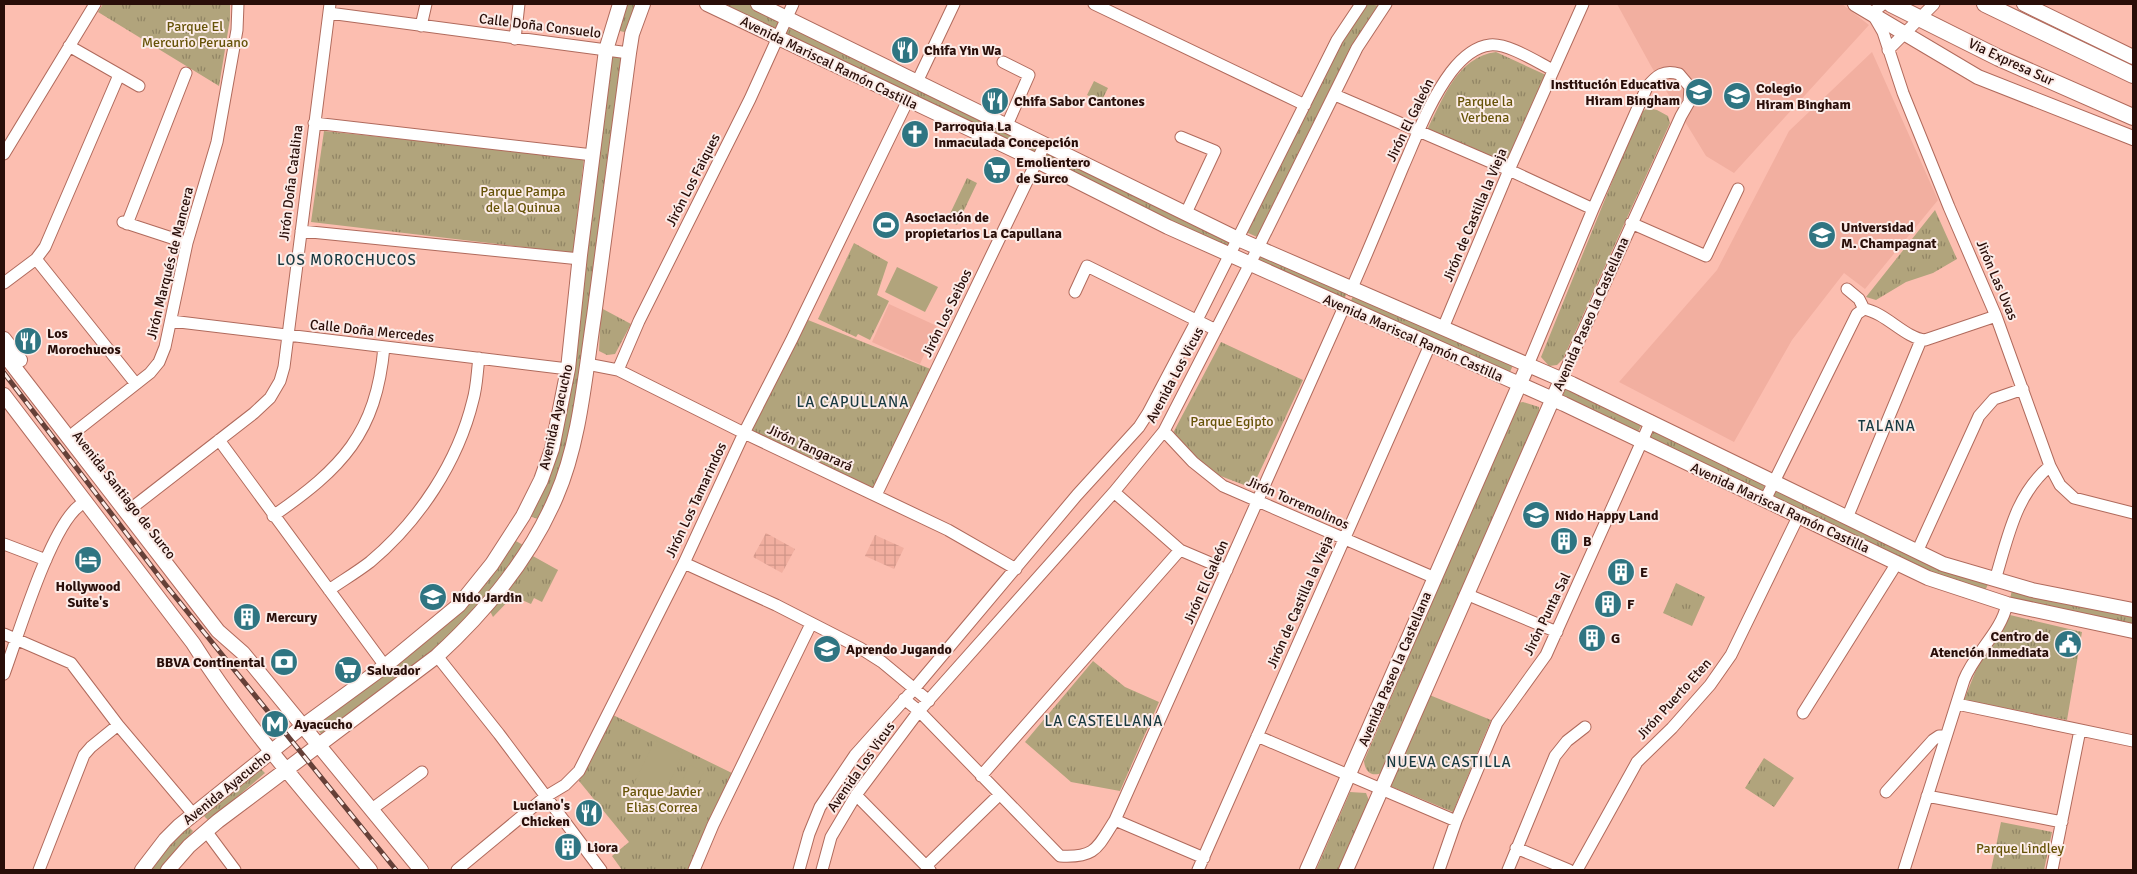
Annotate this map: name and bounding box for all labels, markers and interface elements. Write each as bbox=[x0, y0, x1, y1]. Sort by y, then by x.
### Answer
street label: Calle Doña Consuelo bbox=[478, 10, 602, 42]
street label: Avenida Mariscal Ramón Castilla bbox=[738, 13, 920, 113]
park label: Parque El Mercurio Peruano bbox=[142, 18, 248, 51]
restaurant icon: Chifa Yin Wa bbox=[890, 35, 920, 65]
street label: Via Expresa Sur bbox=[1965, 35, 2057, 90]
place label: Chifa Yin Wa bbox=[924, 42, 1001, 59]
street label: Jirón El Galeón bbox=[1383, 76, 1437, 164]
place label: Institución Educativa Hiram Bingham bbox=[1550, 76, 1680, 109]
school or university icon: Institución Educativa Hiram Bingham bbox=[1684, 77, 1714, 107]
place label: Colegio Hiram Bingham bbox=[1756, 80, 1851, 113]
school or university icon: Colegio Hiram Bingham bbox=[1722, 81, 1752, 111]
restaurant icon: Chifa Sabor Cantones bbox=[980, 86, 1010, 116]
place label: Chifa Sabor Cantones bbox=[1014, 93, 1145, 110]
park label: Parque la Verbena bbox=[1457, 93, 1513, 126]
place label: Parroquia La Inmaculada Concepción bbox=[934, 118, 1079, 151]
church icon: Parroquia La Inmaculada Concepción bbox=[900, 119, 930, 149]
street label: Jirón Doña Catalina bbox=[275, 124, 307, 242]
street label: Jirón Los Faiques bbox=[662, 131, 724, 229]
street label: Jirón de Castilla la Vieja bbox=[1439, 146, 1511, 284]
place label: Emolientero de Surco bbox=[1016, 154, 1090, 187]
supermarket icon: Emolientero de Surco bbox=[982, 155, 1012, 185]
park label: Parque Pampa de la Quinua bbox=[480, 183, 566, 216]
street label: Jirón Marqués de Mancera bbox=[143, 185, 197, 341]
place label: Asociación de propietarios La Capullana bbox=[905, 209, 1062, 242]
sports icon: Asociación de propietarios La Capullana bbox=[871, 210, 901, 240]
place label: Universidad M. Champagnat bbox=[1841, 219, 1937, 252]
school or university icon: Universidad M. Champagnat bbox=[1807, 220, 1837, 250]
street label: Avenida Paseo la Castellana bbox=[1549, 235, 1633, 393]
street label: Jirón Las Uvas bbox=[1972, 237, 2022, 323]
district label: LOS MOROCHUCOS bbox=[277, 251, 417, 269]
street label: Jirón Los Seibos bbox=[918, 266, 976, 360]
street label: Avenida Mariscal Ramón Castilla bbox=[1320, 291, 1506, 385]
street label: Calle Doña Mercedes bbox=[309, 316, 435, 346]
street label: Avenida Los Vicus bbox=[1143, 324, 1207, 426]
place label: Los Morochucos bbox=[47, 325, 121, 358]
restaurant icon: Los Morochucos bbox=[13, 326, 43, 356]
street label: Avenida Ayacucho bbox=[536, 362, 576, 472]
district label: LA CAPULLANA bbox=[797, 393, 909, 411]
park label: Parque Egipto bbox=[1190, 413, 1274, 430]
district label: TALANA bbox=[1858, 417, 1916, 435]
street label: Jirón Tangarará bbox=[765, 421, 855, 475]
street label: Avenida Santiago de Surco bbox=[69, 427, 179, 563]
street label: Jirón Los Tamarindos bbox=[662, 440, 730, 560]
street label: Avenida Mariscal Ramón Castilla bbox=[1688, 459, 1872, 557]
street label: Jirón Torremolinos bbox=[1244, 473, 1352, 533]
school or university icon: Nido Happy Land bbox=[1521, 500, 1551, 530]
place label: Nido Happy Land bbox=[1555, 507, 1659, 524]
building icon: B bbox=[1549, 526, 1579, 556]
street label: Jirón de Castilla la Vieja bbox=[1263, 533, 1337, 671]
place label: B bbox=[1583, 533, 1592, 550]
street label: Jirón El Galeón bbox=[1180, 537, 1232, 627]
hotel icon: Hollywood Suite's bbox=[73, 545, 103, 575]
building icon: E bbox=[1606, 557, 1636, 587]
place label: E bbox=[1640, 564, 1648, 581]
street label: Jirón Punta Sal bbox=[1520, 570, 1574, 658]
place label: Hollywood Suite's bbox=[56, 578, 121, 611]
school or university icon: Nido Jardin bbox=[418, 582, 448, 612]
place label: Nido Jardin bbox=[452, 589, 522, 606]
street label: Avenida Paseo la Castellana bbox=[1355, 589, 1435, 749]
building icon: F bbox=[1593, 589, 1623, 619]
place label: F bbox=[1627, 596, 1635, 613]
building icon: Mercury bbox=[232, 602, 262, 632]
place label: Mercury bbox=[266, 609, 317, 626]
building icon: G bbox=[1577, 623, 1607, 653]
place label: Centro de Atención Inmediata bbox=[1930, 628, 2049, 661]
public building icon: Centro de Atención Inmediata bbox=[2053, 629, 2083, 659]
place label: G bbox=[1611, 630, 1620, 647]
school or university icon: Aprendo Jugando bbox=[812, 634, 842, 664]
place label: Aprendo Jugando bbox=[846, 641, 952, 658]
bank icon: BBVA Continental bbox=[269, 647, 299, 677]
place label: BBVA Continental bbox=[156, 654, 266, 671]
supermarket icon: Salvador bbox=[333, 655, 363, 685]
street label: Jirón Puerto Eten bbox=[1633, 655, 1715, 743]
place label: Salvador bbox=[367, 662, 421, 679]
metro station icon: Ayacucho bbox=[260, 709, 290, 739]
district label: LA CASTELLANA bbox=[1044, 712, 1164, 730]
place label: Ayacucho bbox=[294, 716, 352, 733]
street label: Avenida Los Vicus bbox=[824, 719, 898, 815]
street label: Avenida Ayacucho bbox=[180, 747, 274, 829]
district label: NUEVA CASTILLA bbox=[1386, 753, 1512, 771]
park label: Parque Javier Elias Correa bbox=[622, 783, 703, 816]
place label: Luciano's Chicken bbox=[513, 797, 570, 830]
restaurant icon: Luciano's Chicken bbox=[574, 798, 604, 828]
building icon: Liora bbox=[553, 832, 583, 862]
place label: Liora bbox=[587, 839, 618, 856]
park label: Parque Lindley bbox=[1976, 840, 2065, 857]

